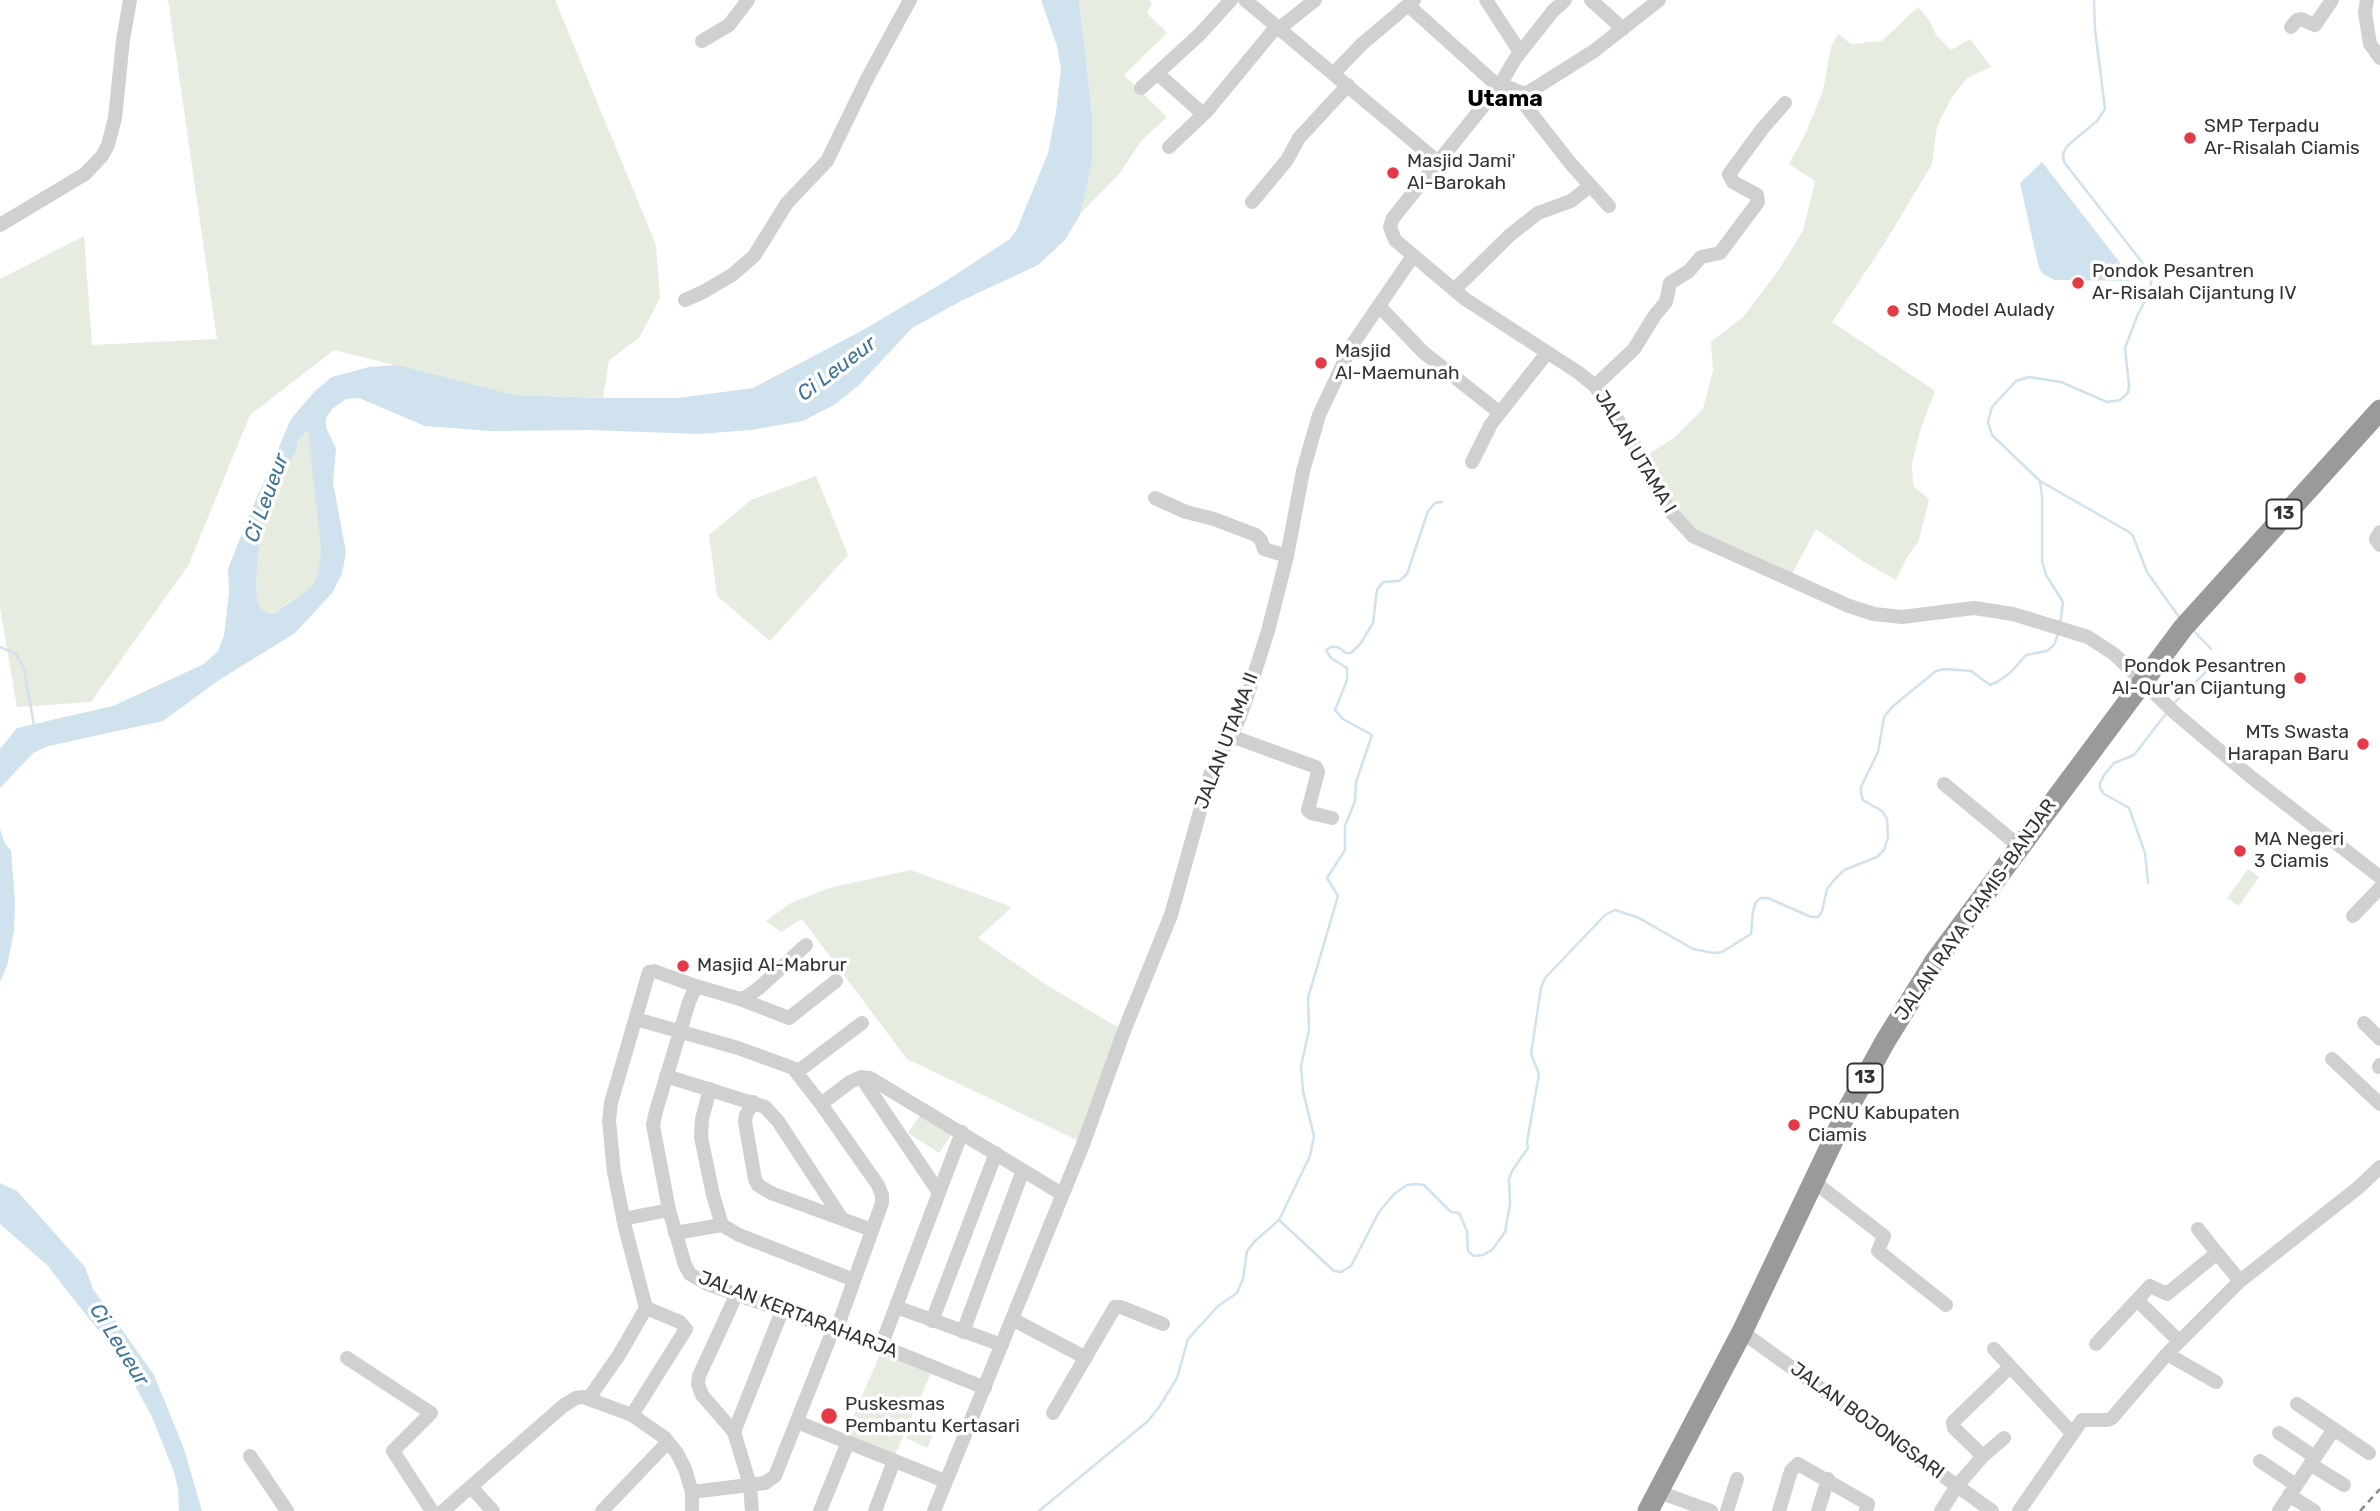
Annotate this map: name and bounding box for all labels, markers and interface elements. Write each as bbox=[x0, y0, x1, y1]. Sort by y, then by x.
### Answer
district label: Utama bbox=[1467, 85, 1543, 113]
place label: SMP Terpadu Ar-Risalah Ciamis bbox=[2204, 116, 2360, 160]
marker: SMP Terpadu Ar-Risalah Ciamis bbox=[2182, 130, 2198, 146]
place label: Masjid Jami' Al-Barokah bbox=[1407, 151, 1516, 195]
marker: Masjid Jami' Al-Barokah bbox=[1385, 165, 1401, 181]
place label: Pondok Pesantren Ar-Risalah Cijantung IV bbox=[2092, 261, 2297, 305]
marker: Pondok Pesantren Ar-Risalah Cijantung IV bbox=[2070, 275, 2086, 291]
place label: SD Model Aulady bbox=[1907, 300, 2055, 322]
marker: SD Model Aulady bbox=[1885, 303, 1901, 319]
water label: Ci Leueur bbox=[793, 331, 881, 407]
place label: Masjid Al-Maemunah bbox=[1335, 341, 1460, 385]
marker: Masjid Al-Maemunah bbox=[1313, 355, 1329, 371]
street label: JALAN UTAMA I bbox=[1589, 387, 1681, 517]
water label: Ci Leueur bbox=[239, 450, 295, 546]
road number: 13 bbox=[2266, 500, 2302, 528]
place label: Pondok Pesantren Al-Qur'an Cijantung bbox=[2112, 656, 2286, 700]
street label: JALAN UTAMA II bbox=[1191, 670, 1263, 812]
marker: Pondok Pesantren Al-Qur'an Cijantung bbox=[2292, 670, 2308, 686]
place label: MTs Swasta Harapan Baru bbox=[2228, 722, 2349, 766]
marker: MTs Swasta Harapan Baru bbox=[2355, 736, 2371, 752]
street label: JALAN RAYA CIAMIS-BANJAR bbox=[1891, 795, 2061, 1025]
place label: MA Negeri 3 Ciamis bbox=[2254, 829, 2344, 873]
marker: MA Negeri 3 Ciamis bbox=[2232, 843, 2248, 859]
place label: Masjid Al-Mabrur bbox=[697, 955, 847, 977]
marker: Masjid Al-Mabrur bbox=[675, 958, 691, 974]
road number: 13 bbox=[1848, 1064, 1882, 1092]
place label: PCNU Kabupaten Ciamis bbox=[1808, 1103, 1960, 1147]
marker: PCNU Kabupaten Ciamis bbox=[1786, 1117, 1802, 1133]
street label: JALAN KERTARAHARJA bbox=[695, 1266, 901, 1364]
water label: Ci Leueur bbox=[84, 1299, 154, 1391]
street label: JALAN BOJONGSARI bbox=[1786, 1358, 1948, 1484]
place label: Puskesmas Pembantu Kertasari bbox=[845, 1394, 1020, 1438]
marker: Puskesmas Pembantu Kertasari bbox=[819, 1406, 839, 1426]

